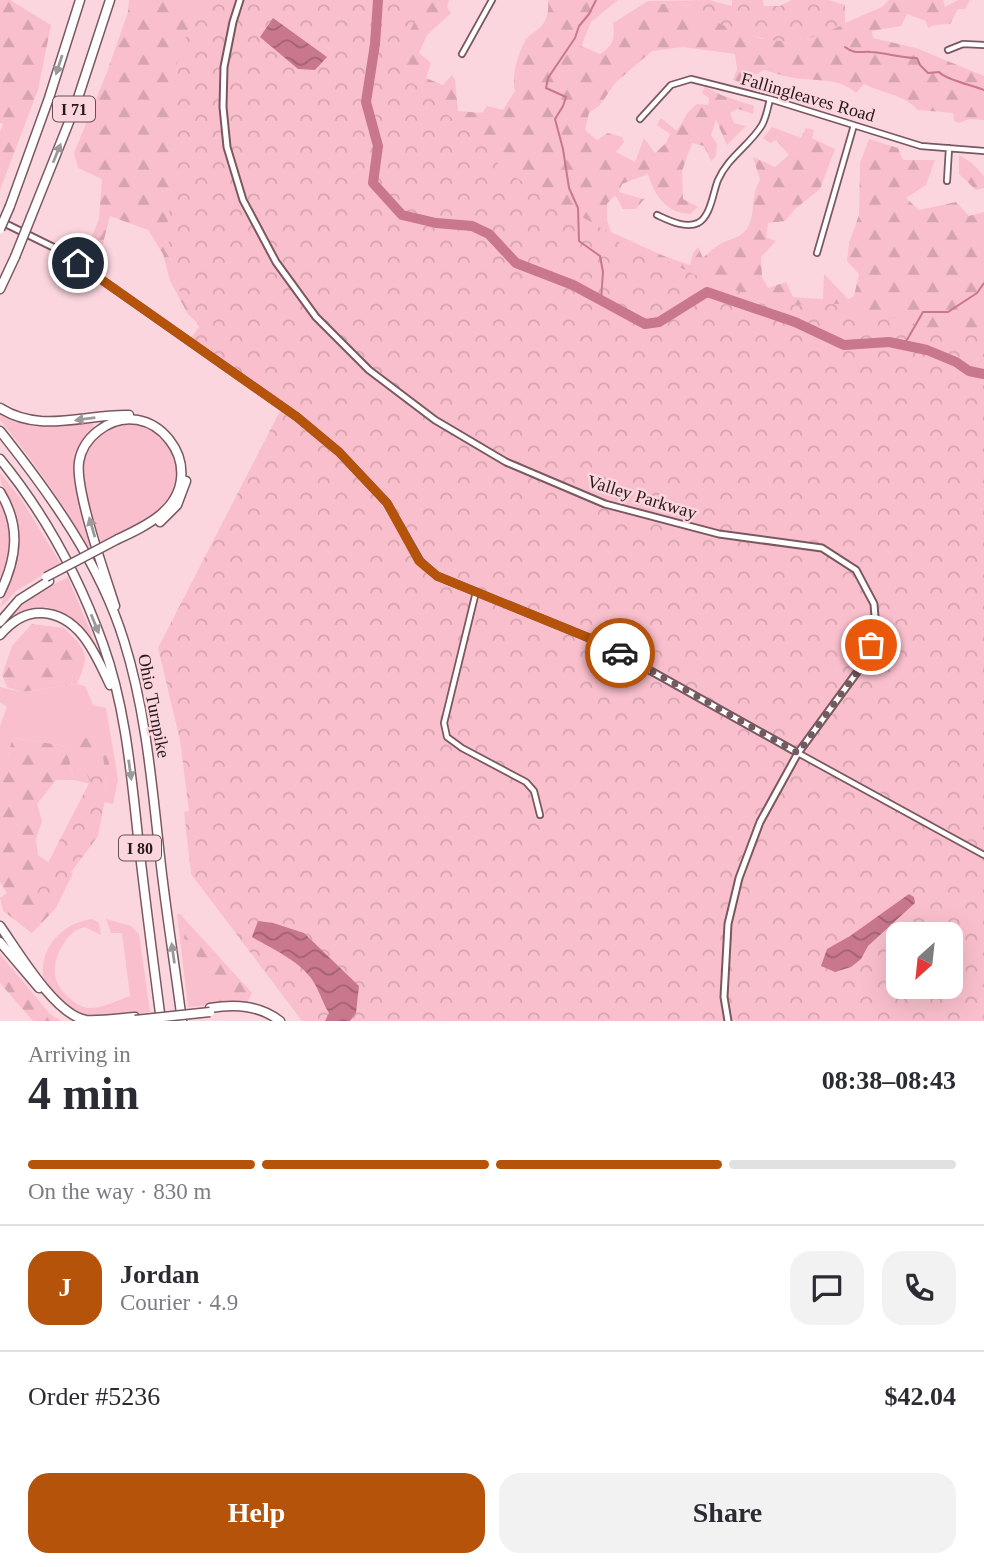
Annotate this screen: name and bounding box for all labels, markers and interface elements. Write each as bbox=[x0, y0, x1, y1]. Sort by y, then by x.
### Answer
one-way arrow bbox=[53, 55, 64, 76]
street label: Fallingleaves Road bbox=[739, 68, 877, 126]
road number: I 71 bbox=[53, 96, 95, 122]
one-way arrow bbox=[51, 143, 62, 164]
pin bbox=[48, 233, 108, 293]
icon: home bbox=[59, 244, 97, 282]
one-way arrow bbox=[74, 413, 96, 424]
street label: Valley Parkway bbox=[585, 471, 699, 523]
one-way arrow bbox=[86, 516, 96, 537]
one-way arrow bbox=[89, 613, 100, 634]
pin bbox=[841, 615, 901, 675]
courier bbox=[585, 618, 655, 688]
icon: bag bbox=[852, 626, 890, 664]
icon: car bbox=[601, 634, 639, 672]
street label: Ohio Turnpike bbox=[134, 652, 174, 760]
one-way arrow bbox=[125, 759, 136, 781]
road number: I 80 bbox=[119, 835, 161, 860]
north arrow bbox=[886, 922, 962, 999]
map controls bbox=[886, 922, 963, 999]
one-way arrow bbox=[167, 942, 178, 964]
text: Arriving in bbox=[28, 1042, 131, 1067]
text: 08:38–08:43 bbox=[822, 1066, 956, 1095]
text: 4 min bbox=[28, 1068, 139, 1119]
text: On the way · 830 m bbox=[28, 1179, 211, 1204]
button: chat bbox=[790, 1251, 864, 1325]
button: phone bbox=[882, 1251, 956, 1325]
text: Jordan bbox=[120, 1260, 199, 1289]
text: J bbox=[59, 1273, 72, 1302]
text: Courier · 4.9 bbox=[120, 1290, 238, 1315]
text: Order #5236 bbox=[28, 1382, 160, 1411]
text: $42.04 bbox=[885, 1382, 956, 1411]
button: Help bbox=[28, 1473, 485, 1553]
button: Share bbox=[499, 1473, 956, 1553]

